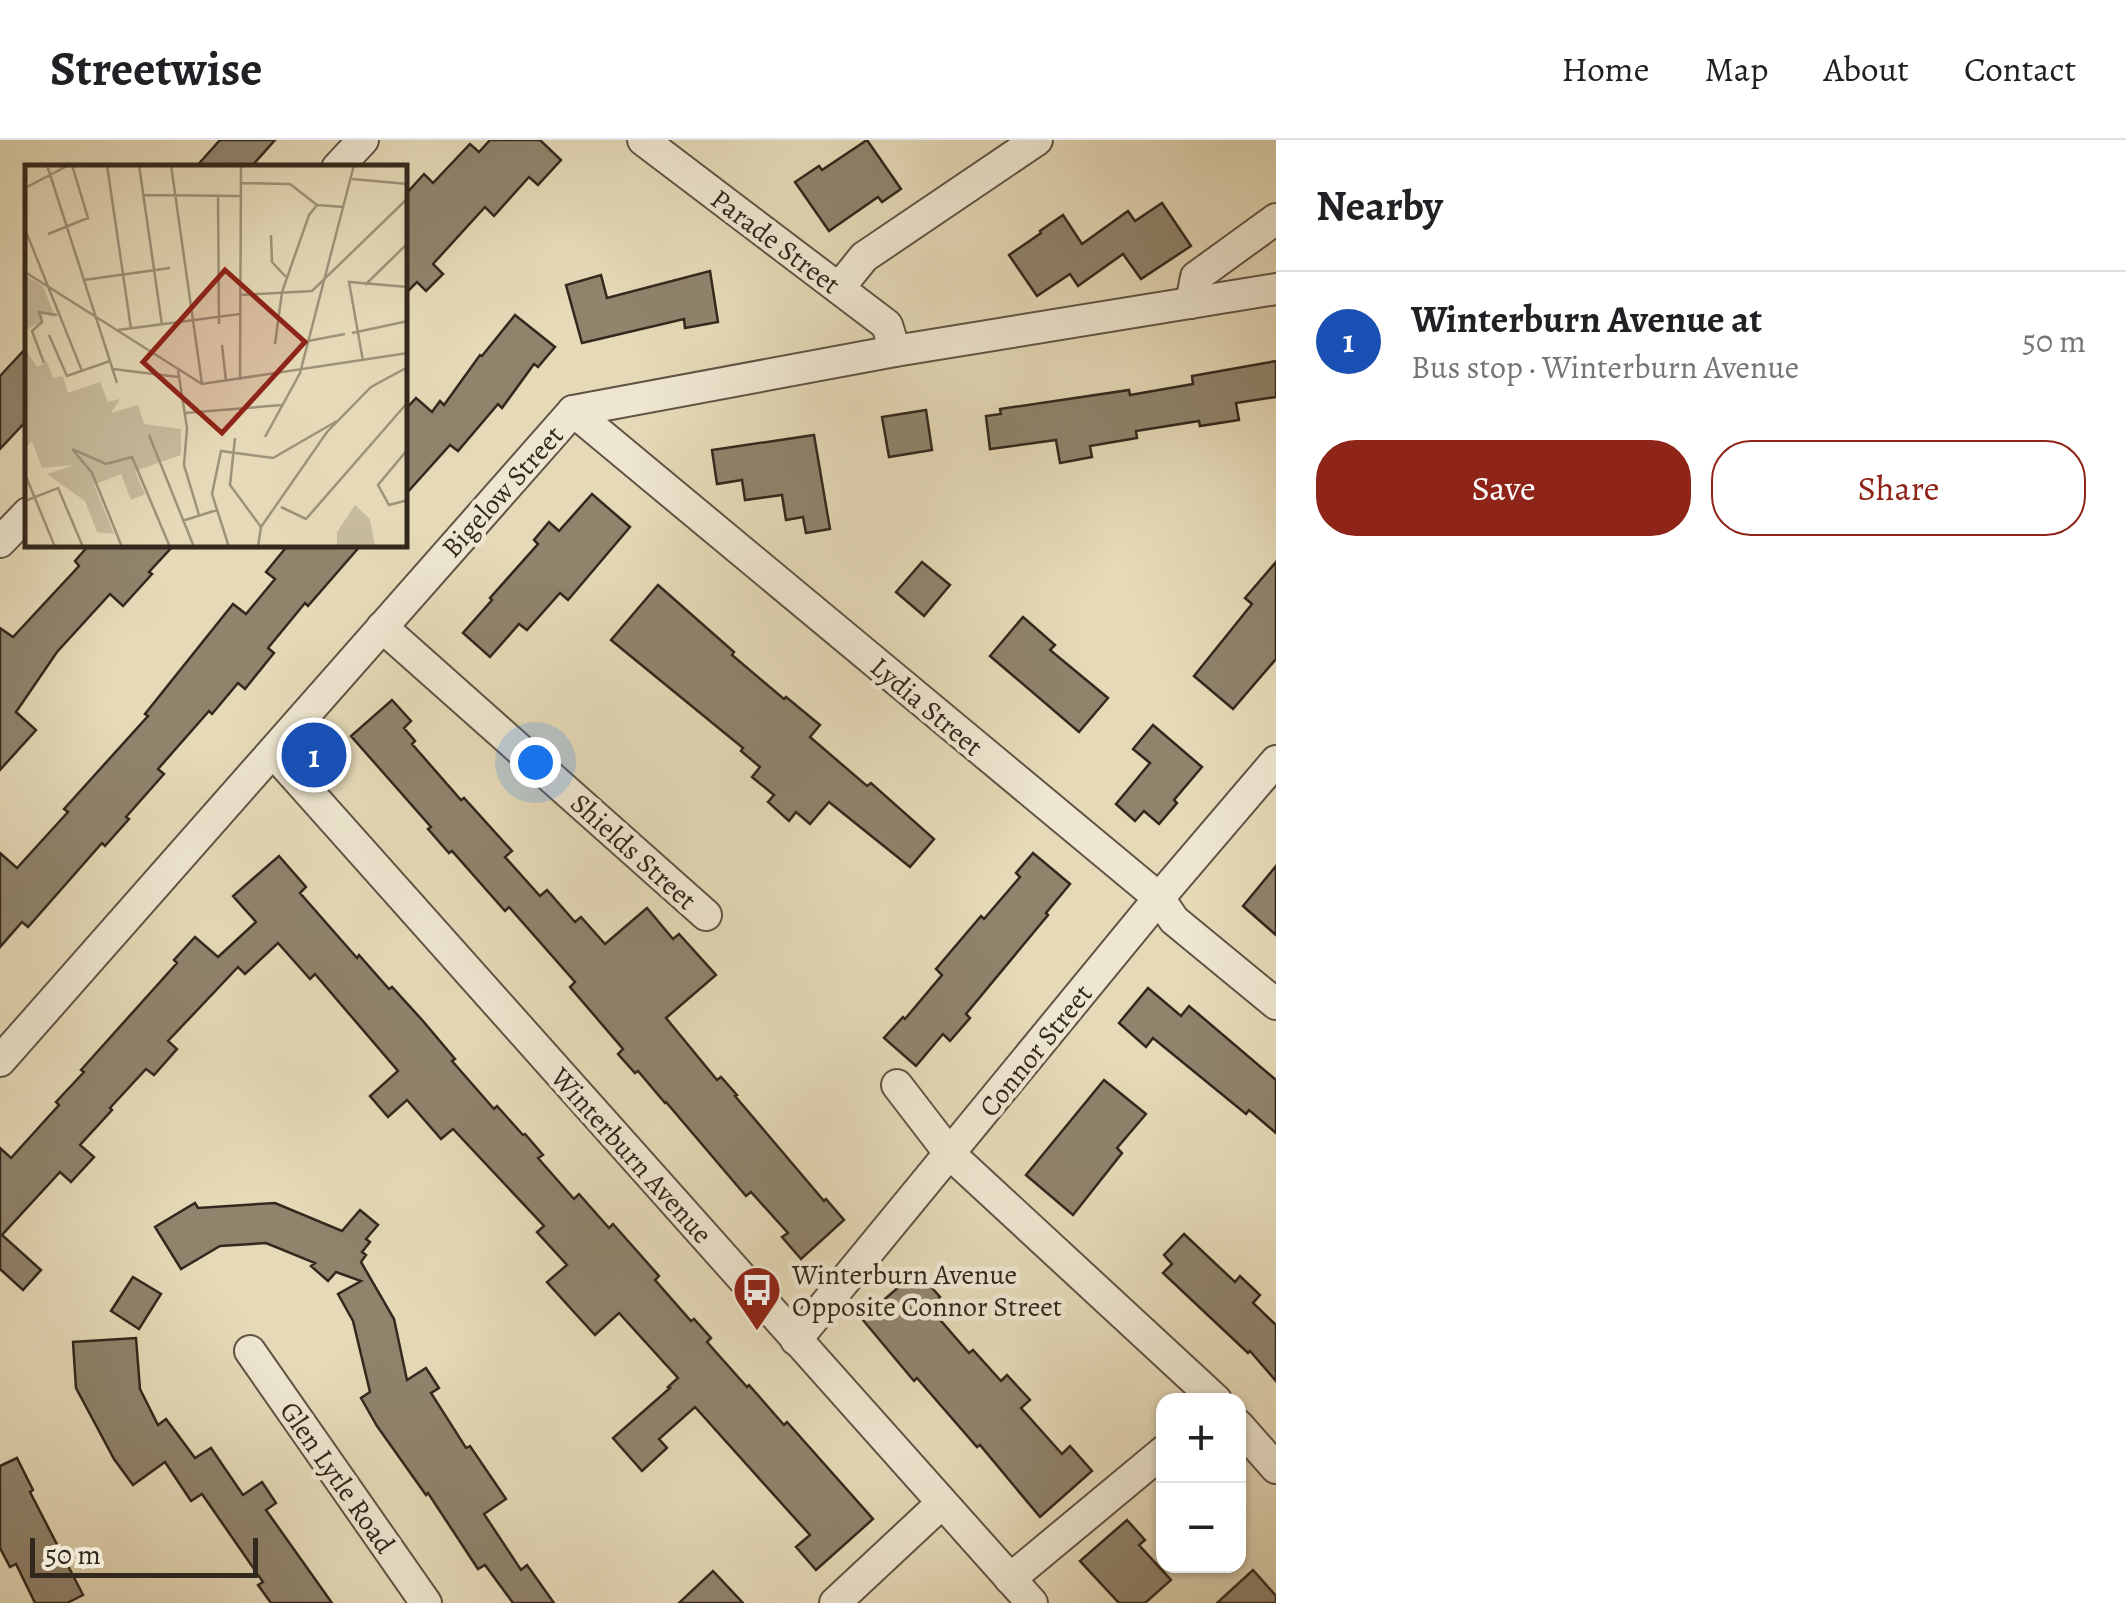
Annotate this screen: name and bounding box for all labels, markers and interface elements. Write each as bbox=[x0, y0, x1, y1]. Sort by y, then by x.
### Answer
text: Streetwise bbox=[50, 36, 263, 102]
text: Home bbox=[1561, 45, 1649, 93]
text: Map bbox=[1704, 45, 1768, 93]
text: About bbox=[1823, 45, 1909, 93]
text: Contact bbox=[1964, 45, 2076, 93]
inset map bbox=[25, 165, 408, 548]
text: Nearby bbox=[1316, 177, 1443, 234]
street label: Parade Street bbox=[703, 180, 848, 303]
text: Winterburn Avenue at bbox=[1411, 293, 1762, 345]
text: 1 bbox=[1343, 319, 1354, 363]
text: 50 m bbox=[2022, 319, 2086, 363]
text: Bus stop · Winterburn Avenue bbox=[1411, 345, 1799, 389]
street label: Bigelow Street bbox=[433, 418, 572, 566]
button: Save bbox=[1316, 440, 1691, 536]
button: Share bbox=[1711, 440, 2086, 536]
street label: Lydia Street bbox=[862, 648, 991, 765]
pin: 1 bbox=[282, 718, 346, 792]
your location bbox=[510, 737, 561, 788]
street label: Shields Street bbox=[562, 785, 705, 919]
street label: Connor Street bbox=[970, 976, 1101, 1125]
street label: Winterburn Avenue bbox=[541, 1059, 721, 1252]
place label: Winterburn Avenue Opposite Connor Street bbox=[791, 1256, 1062, 1326]
bus stop icon: Winterburn Avenue Opposite Connor Street bbox=[731, 1264, 783, 1332]
map controls bbox=[1156, 1393, 1246, 1573]
button: + bbox=[1156, 1393, 1246, 1483]
street label: Glen Lytle Road bbox=[271, 1394, 404, 1562]
button: − bbox=[1156, 1483, 1246, 1573]
scale bar bbox=[30, 1533, 258, 1578]
text: 50 m bbox=[45, 1536, 101, 1574]

